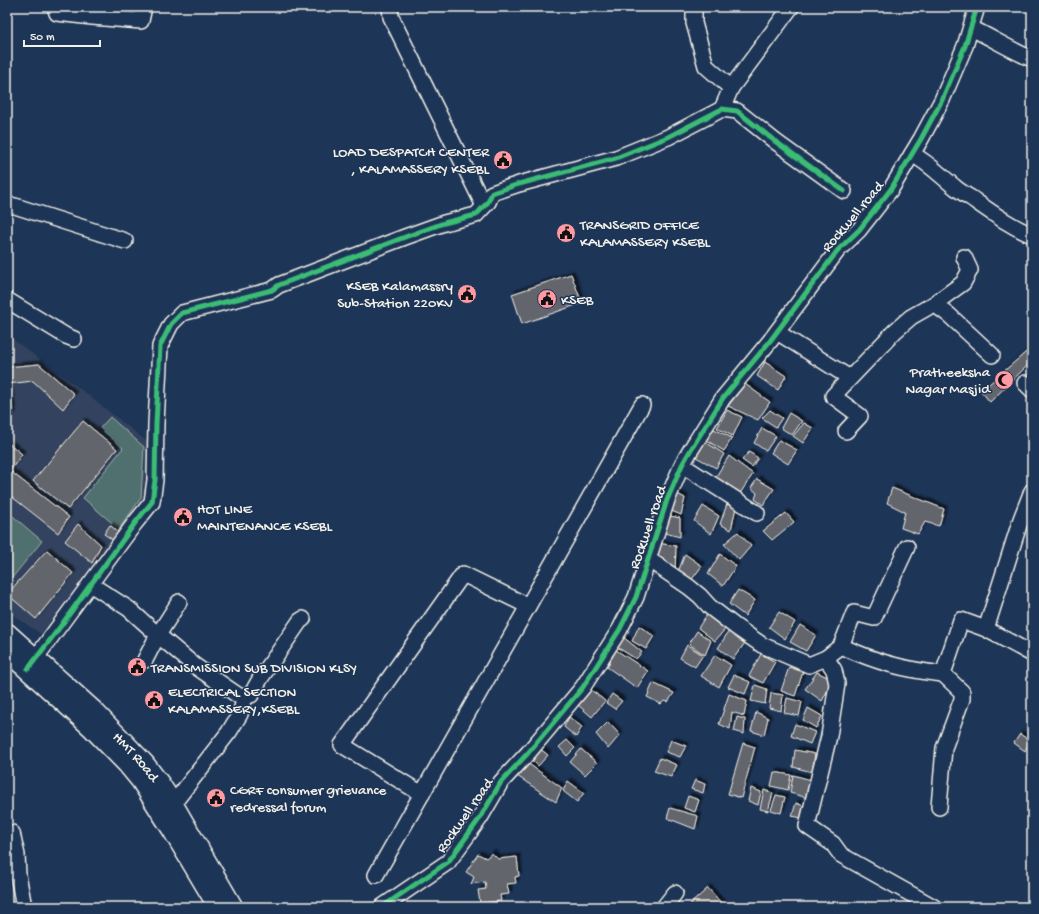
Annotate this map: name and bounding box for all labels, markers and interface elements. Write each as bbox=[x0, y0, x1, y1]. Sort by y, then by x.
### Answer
scale bar bbox=[24, 22, 100, 48]
text: 50 m bbox=[30, 31, 55, 45]
place label: LOAD DESPATCH CENTER , KALAMASSERY KSEBL bbox=[333, 144, 490, 179]
public building icon: LOAD DESPATCH CENTER , KALAMASSERY KSEBL bbox=[492, 149, 514, 171]
street label: Rockwell road bbox=[819, 177, 889, 256]
place label: TRANSGRID OFFICE KALAMASSERY KSEBL bbox=[579, 217, 711, 252]
public building icon: TRANSGRID OFFICE KALAMASSERY KSEBL bbox=[555, 222, 577, 244]
place label: KSEB Kalamassry Sub-Station 220KV bbox=[337, 278, 454, 313]
public building icon: KSEB Kalamassry Sub-Station 220KV bbox=[456, 283, 478, 305]
public building icon: KSEB bbox=[536, 288, 558, 310]
place label: KSEB bbox=[561, 292, 594, 310]
place label: Pratheeksha Nagar Masjid bbox=[905, 364, 991, 399]
mosque icon: Pratheeksha Nagar Masjid bbox=[993, 369, 1015, 391]
street label: Rockwell road bbox=[626, 482, 672, 572]
place label: HOT LINE MAINTENANCE KSEBL bbox=[197, 501, 332, 536]
public building icon: HOT LINE MAINTENANCE KSEBL bbox=[172, 506, 194, 528]
public building icon: TRANSMISSION SUB DIVISION KLSY bbox=[126, 656, 148, 678]
place label: TRANSMISSION SUB DIVISION KLSY bbox=[150, 660, 357, 678]
place label: ELECTRICAL SECTION KALAMASSERY,KSEBL bbox=[168, 684, 300, 719]
public building icon: ELECTRICAL SECTION KALAMASSERY,KSEBL bbox=[143, 689, 165, 711]
street label: HMT Road bbox=[108, 729, 163, 787]
street label: Rockwell road bbox=[433, 774, 499, 857]
place label: CGRF consumer grievance redressal forum bbox=[230, 782, 387, 817]
public building icon: CGRF consumer grievance redressal forum bbox=[205, 787, 227, 809]

